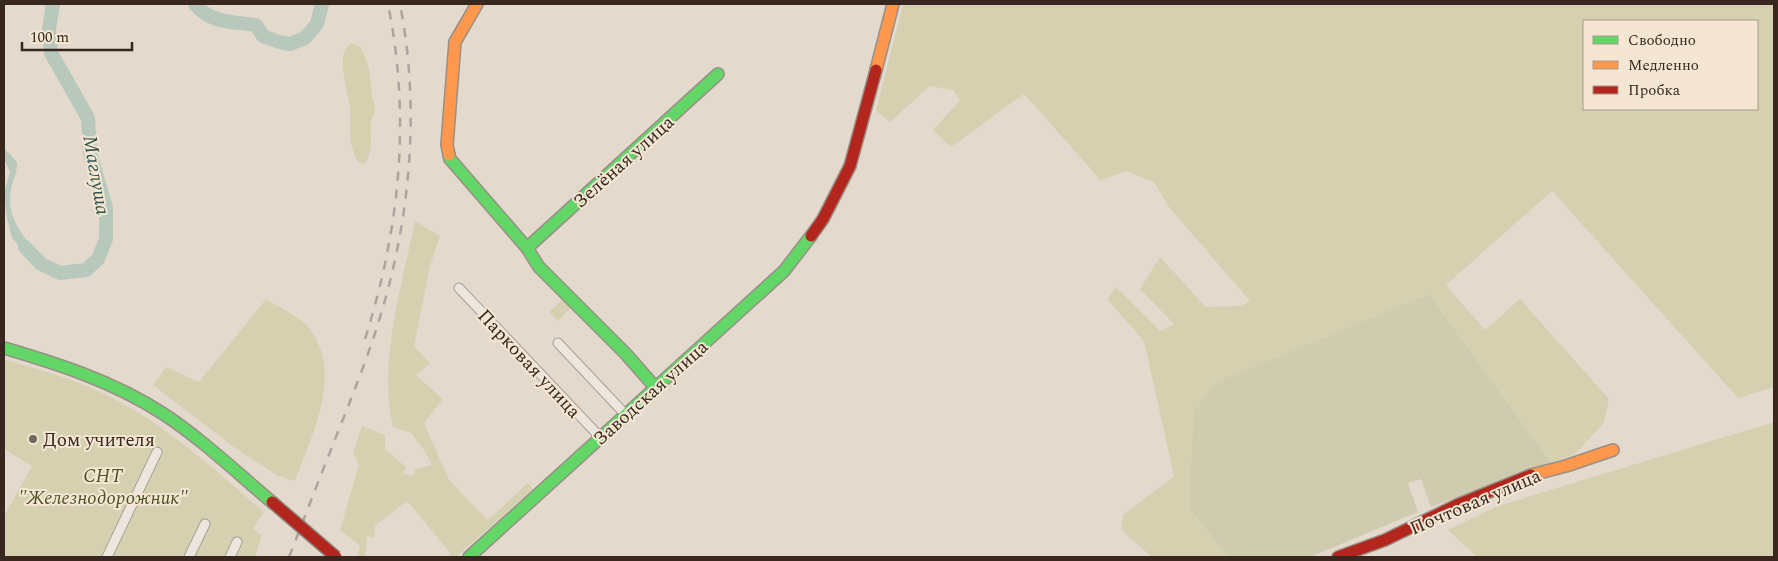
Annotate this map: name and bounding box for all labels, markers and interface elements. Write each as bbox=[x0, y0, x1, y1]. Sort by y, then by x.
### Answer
scale bar bbox=[22, 20, 132, 52]
legend bbox=[1583, 20, 1758, 110]
text: 100 m bbox=[30, 26, 69, 49]
text: Свободно bbox=[1628, 29, 1696, 52]
text: Медленно bbox=[1628, 54, 1699, 77]
text: Пробка bbox=[1628, 79, 1681, 102]
street label: Зелёная улица bbox=[567, 108, 682, 216]
water label: Маглуша bbox=[74, 133, 118, 217]
street label: Парковая улица bbox=[470, 303, 588, 426]
street label: Заводская улица bbox=[587, 333, 716, 453]
place label: Дом учителя bbox=[43, 426, 155, 455]
marker: Дом учителя bbox=[27, 433, 39, 445]
street label: Почтовая улица bbox=[1405, 461, 1547, 543]
park label: СНТ "Железнодорожник" bbox=[18, 462, 188, 513]

